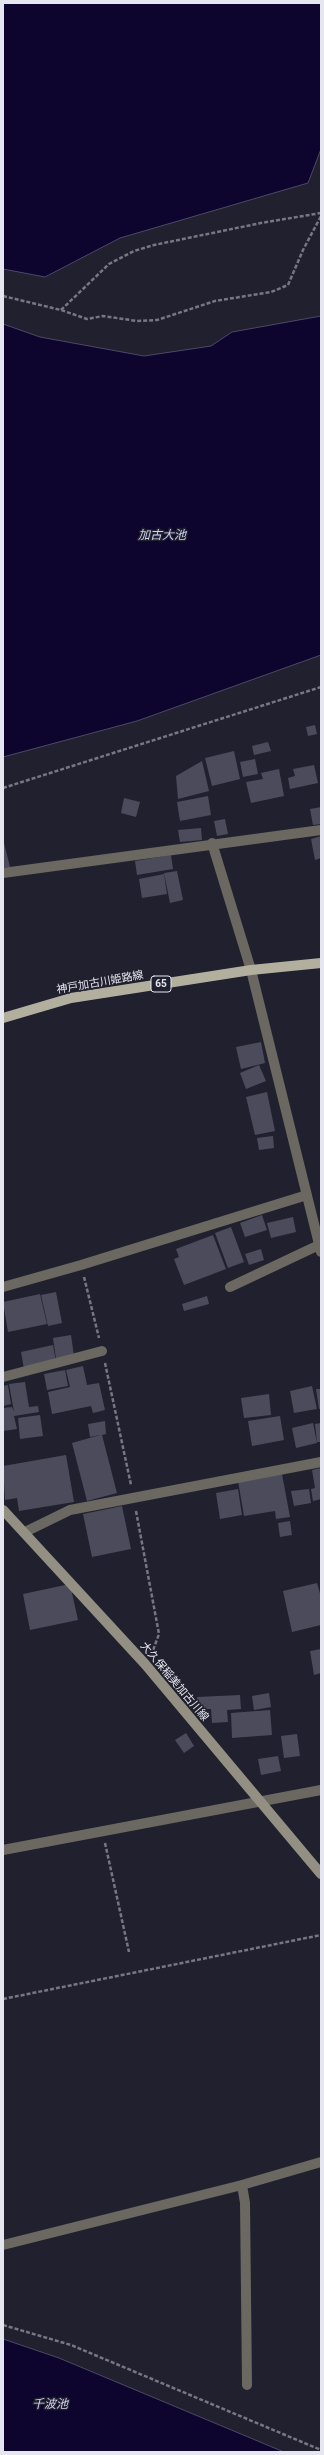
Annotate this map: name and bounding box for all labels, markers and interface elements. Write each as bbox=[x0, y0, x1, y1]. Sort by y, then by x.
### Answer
water label: 加古大池 bbox=[138, 529, 186, 543]
street label: 神戸加古川姫路線 bbox=[56, 969, 144, 997]
road number: 65 bbox=[151, 976, 171, 992]
street label: 大久保稲美加古川線 bbox=[137, 1640, 211, 1724]
water label: 千波池 bbox=[32, 2398, 68, 2412]

